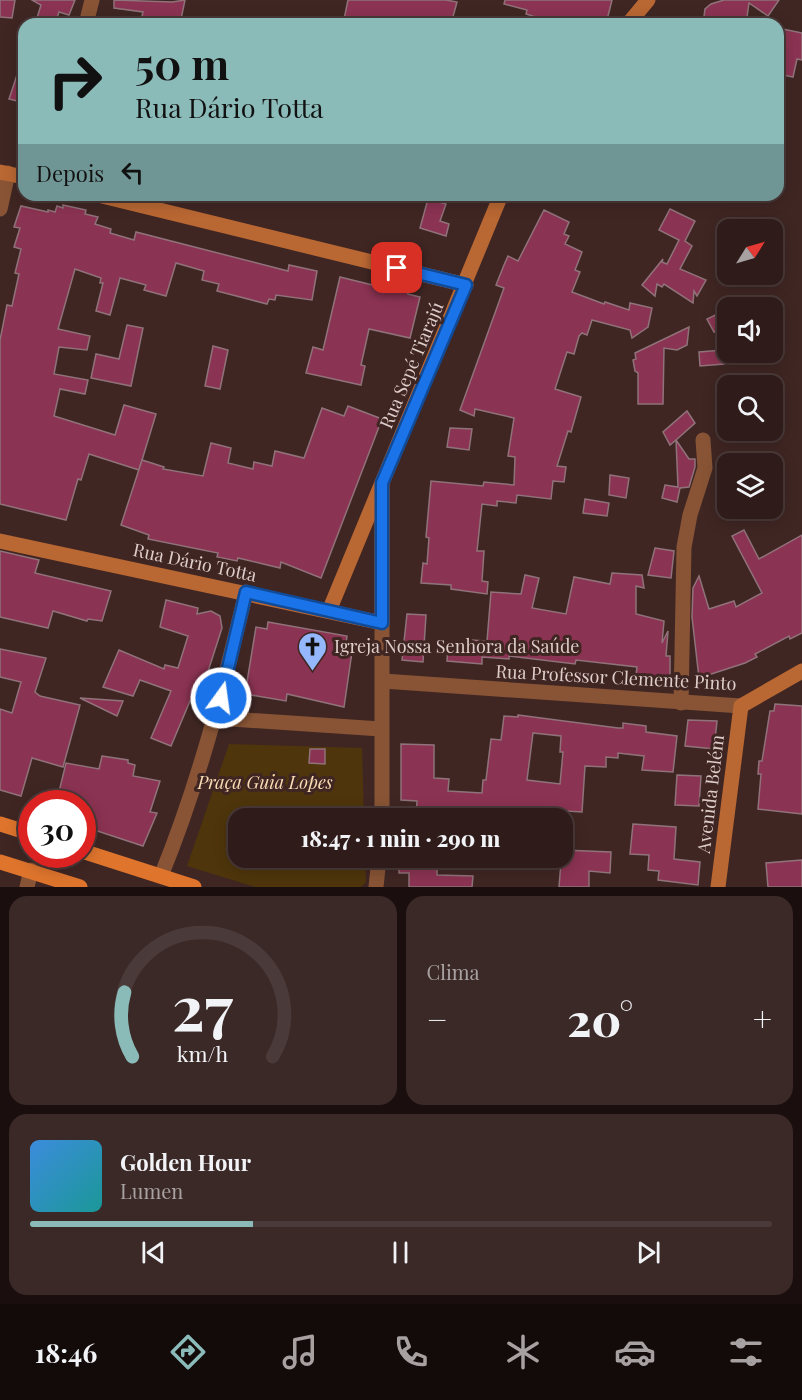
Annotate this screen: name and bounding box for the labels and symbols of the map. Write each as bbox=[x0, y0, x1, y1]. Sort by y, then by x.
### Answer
north arrow bbox=[717, 219, 783, 285]
pin bbox=[371, 242, 422, 293]
street label: Rua Sepé Tiarajú bbox=[373, 297, 449, 432]
street label: Rua Dário Totta bbox=[131, 537, 259, 587]
church icon: Igreja Nossa Senhora da Saúde bbox=[297, 630, 329, 672]
place label: Igreja Nossa Senhora da Saúde bbox=[334, 634, 579, 658]
street label: Rua Professor Clemente Pinto bbox=[495, 659, 737, 695]
position arrow bbox=[189, 666, 253, 730]
street label: Avenida Belém bbox=[691, 733, 729, 856]
park label: Praça Guia Lopes bbox=[196, 770, 333, 794]
speed limit sign: 30 bbox=[18, 790, 96, 868]

